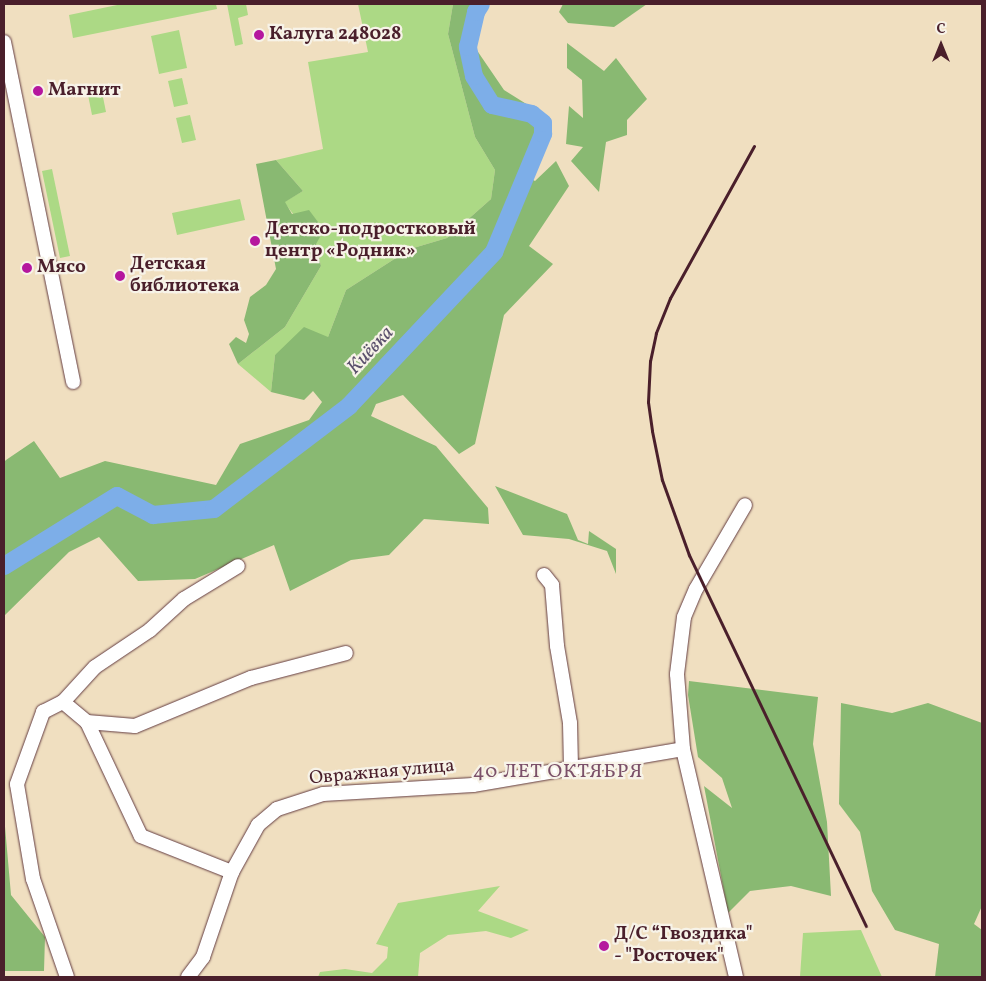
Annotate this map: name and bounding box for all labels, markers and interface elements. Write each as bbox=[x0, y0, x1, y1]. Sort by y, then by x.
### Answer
north arrow bbox=[916, 20, 966, 70]
text: С bbox=[936, 20, 946, 39]
place label: Калуга 248028 bbox=[269, 24, 401, 46]
marker: Калуга 248028 bbox=[253, 29, 265, 41]
place label: Магнит bbox=[48, 80, 121, 102]
marker: Магнит bbox=[32, 85, 44, 97]
place label: Детско-подростковый центр «Родник» bbox=[265, 219, 476, 263]
marker: Детско-подростковый центр «Родник» bbox=[249, 235, 261, 247]
place label: Детская библиотека bbox=[130, 254, 240, 298]
place label: Мясо bbox=[37, 257, 86, 279]
marker: Мясо bbox=[21, 262, 33, 274]
marker: Детская библиотека bbox=[114, 270, 126, 282]
water label: Киёвка bbox=[343, 322, 399, 380]
street label: Овражная улица bbox=[308, 755, 456, 791]
district label: 40 ЛЕТ ОКТЯБРЯ bbox=[471, 760, 645, 784]
place label: Д/С “Гвоздика" - "Росточек" bbox=[614, 924, 753, 968]
marker: Д/С “Гвоздика" - "Росточек" bbox=[598, 940, 610, 952]

